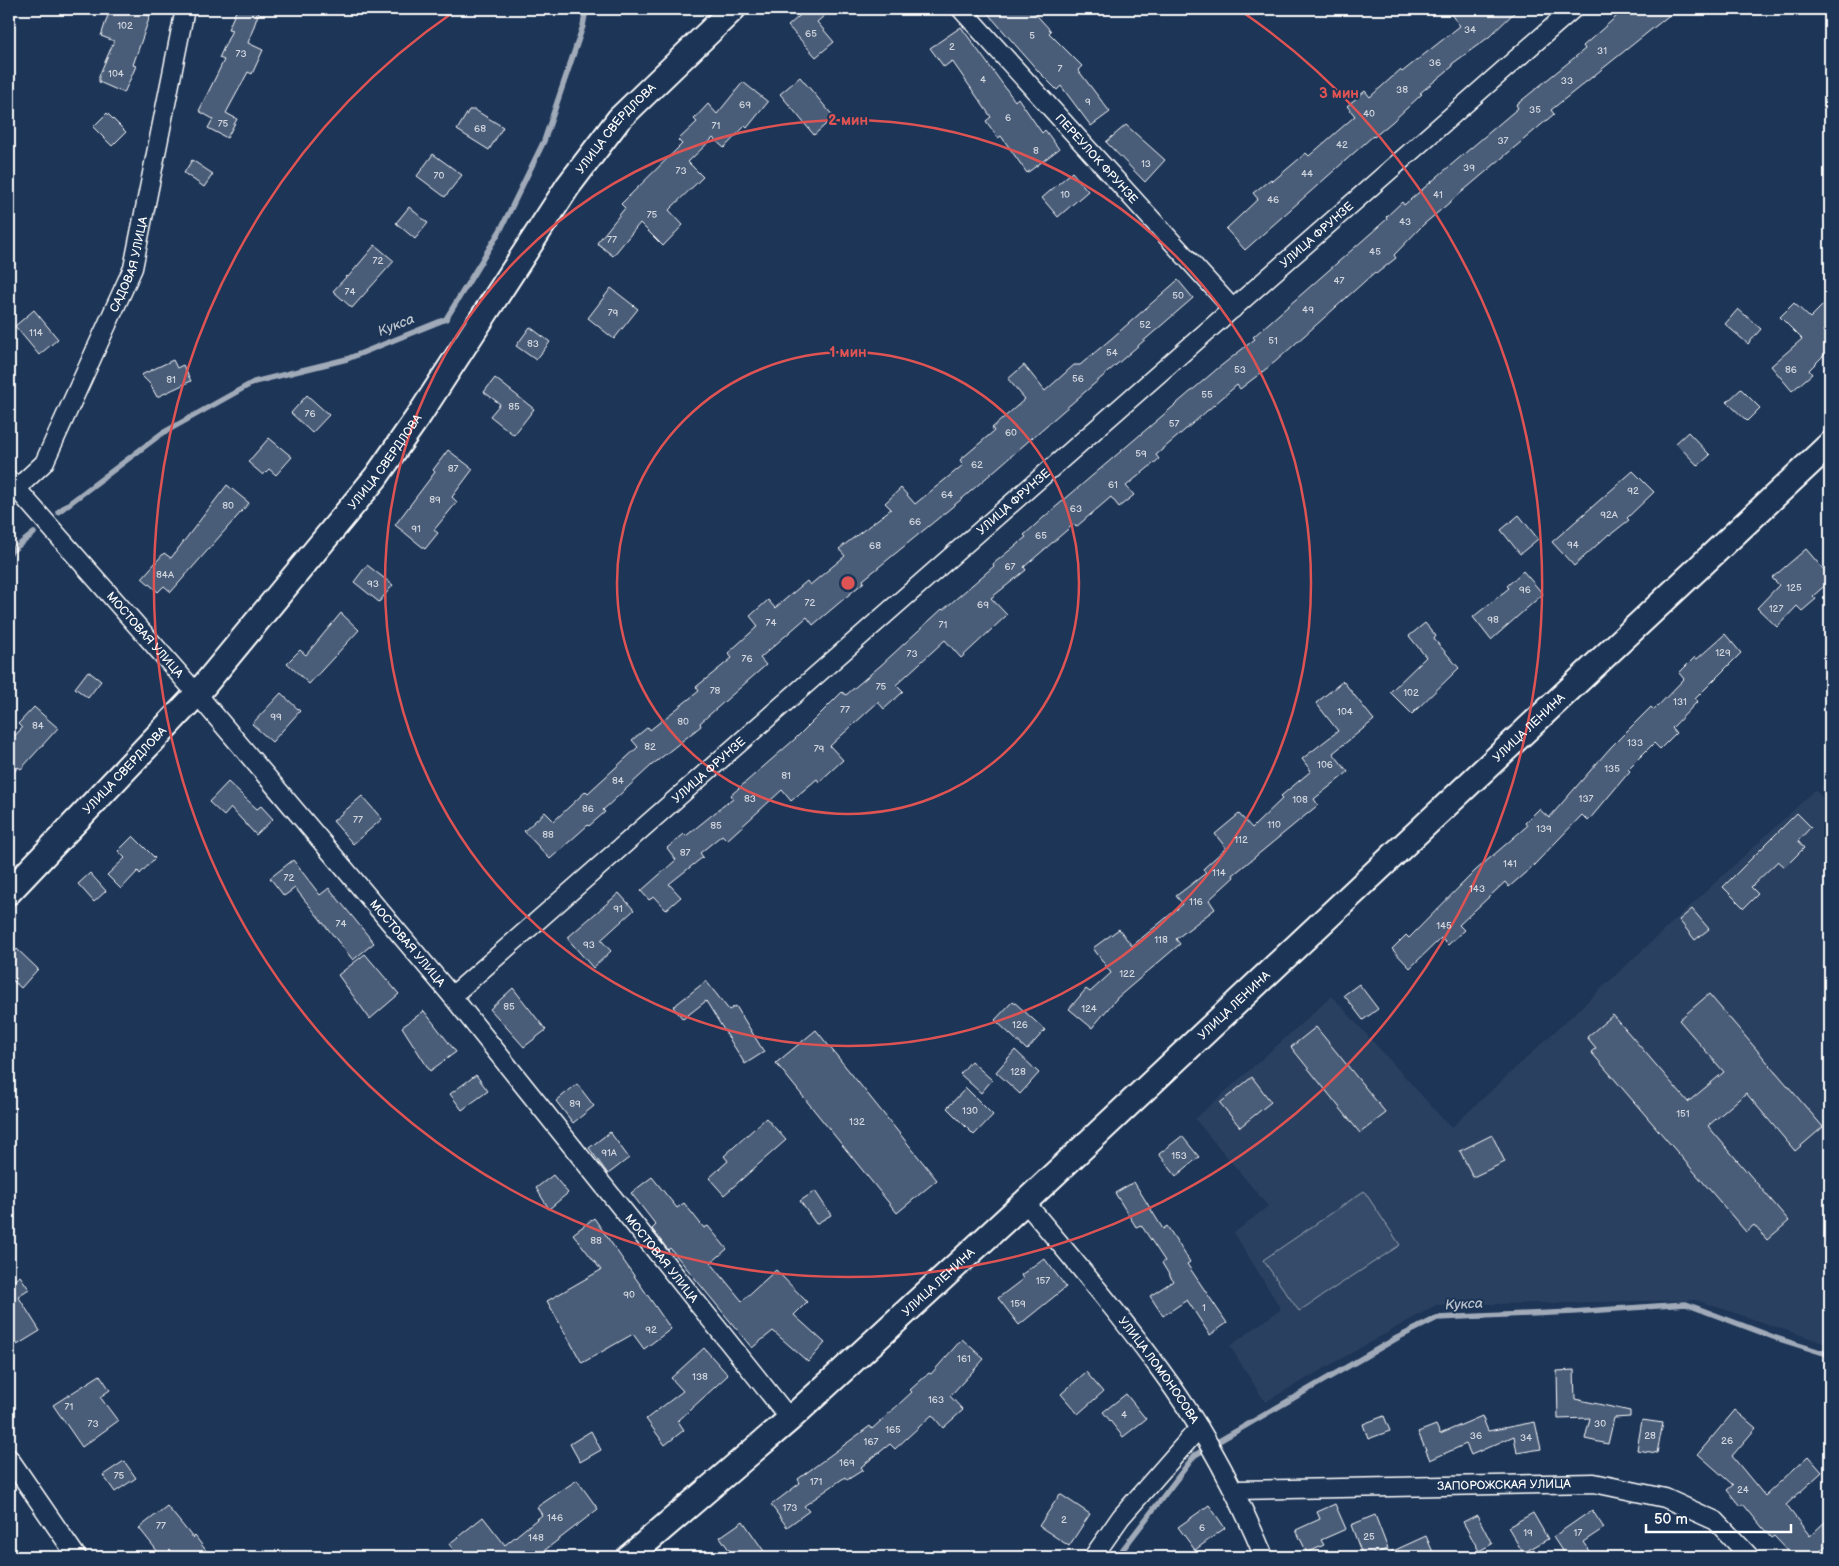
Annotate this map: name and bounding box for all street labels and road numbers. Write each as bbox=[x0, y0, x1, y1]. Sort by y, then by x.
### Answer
street label: УЛИЦА СВЕРДЛОВА bbox=[573, 80, 659, 177]
street label: ПЕРЕУЛОК ФРУНЗЕ bbox=[1052, 111, 1141, 207]
street label: УЛИЦА ФРУНЗЕ bbox=[1277, 198, 1356, 271]
street label: САДОВАЯ УЛИЦА bbox=[106, 215, 151, 315]
street label: УЛИЦА СВЕРДЛОВА bbox=[345, 411, 426, 512]
street label: УЛИЦА ФРУНЗЕ bbox=[974, 465, 1053, 538]
street label: МОСТОВАЯ УЛИЦА bbox=[103, 589, 187, 681]
street label: УЛИЦА ЛЕНИНА bbox=[1490, 690, 1569, 765]
street label: УЛИЦА СВЕРДЛОВА bbox=[80, 723, 170, 817]
street label: УЛИЦА ФРУНЗЕ bbox=[669, 734, 749, 806]
street label: МОСТОВАЯ УЛИЦА bbox=[366, 897, 449, 990]
street label: УЛИЦА ЛЕНИНА bbox=[1195, 967, 1274, 1043]
street label: МОСТОВАЯ УЛИЦА bbox=[622, 1211, 702, 1306]
street label: УЛИЦА ЛЕНИНА bbox=[899, 1244, 978, 1319]
street label: УЛИЦА ЛОМОНОСОВА bbox=[1115, 1314, 1203, 1427]
street label: ЗАПОРОЖСКАЯ УЛИЦА bbox=[1437, 1476, 1571, 1494]

